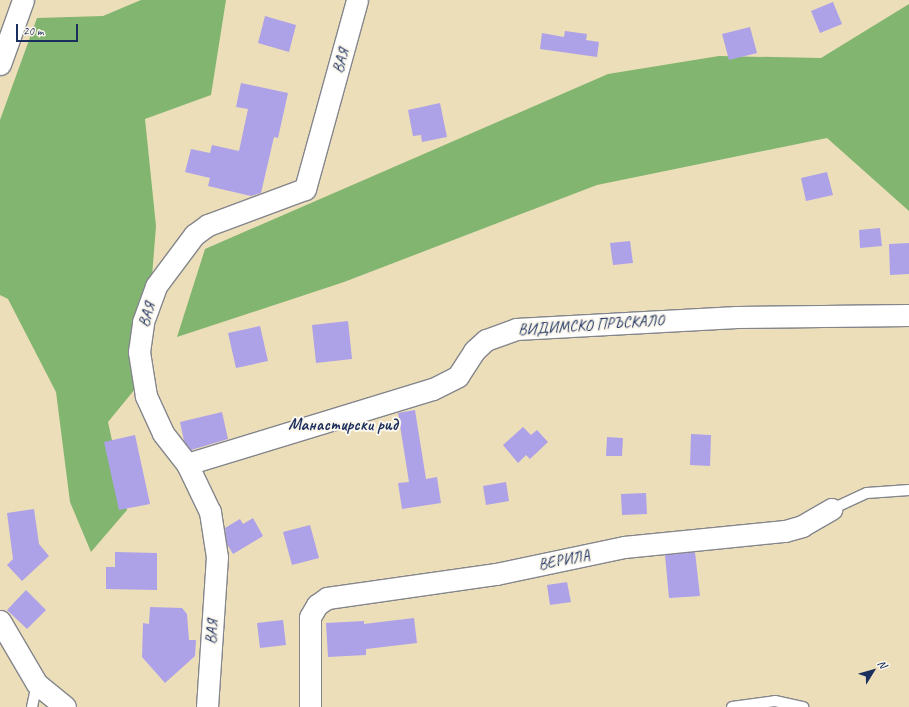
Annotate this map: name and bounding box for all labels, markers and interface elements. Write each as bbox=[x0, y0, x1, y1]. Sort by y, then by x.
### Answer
scale bar bbox=[18, 16, 80, 42]
text: 20 m bbox=[23, 23, 43, 39]
street label: ВАЯ bbox=[329, 47, 353, 75]
street label: ВАЯ bbox=[134, 301, 160, 329]
street label: ВИДИМСКО ПРЪСКАЛО bbox=[517, 310, 665, 340]
district label: Манастирски рид bbox=[289, 415, 397, 435]
street label: ВЕРИЛА bbox=[537, 545, 591, 575]
street label: ВАЯ bbox=[202, 619, 222, 645]
north arrow bbox=[853, 651, 893, 691]
text: N bbox=[875, 657, 890, 671]

